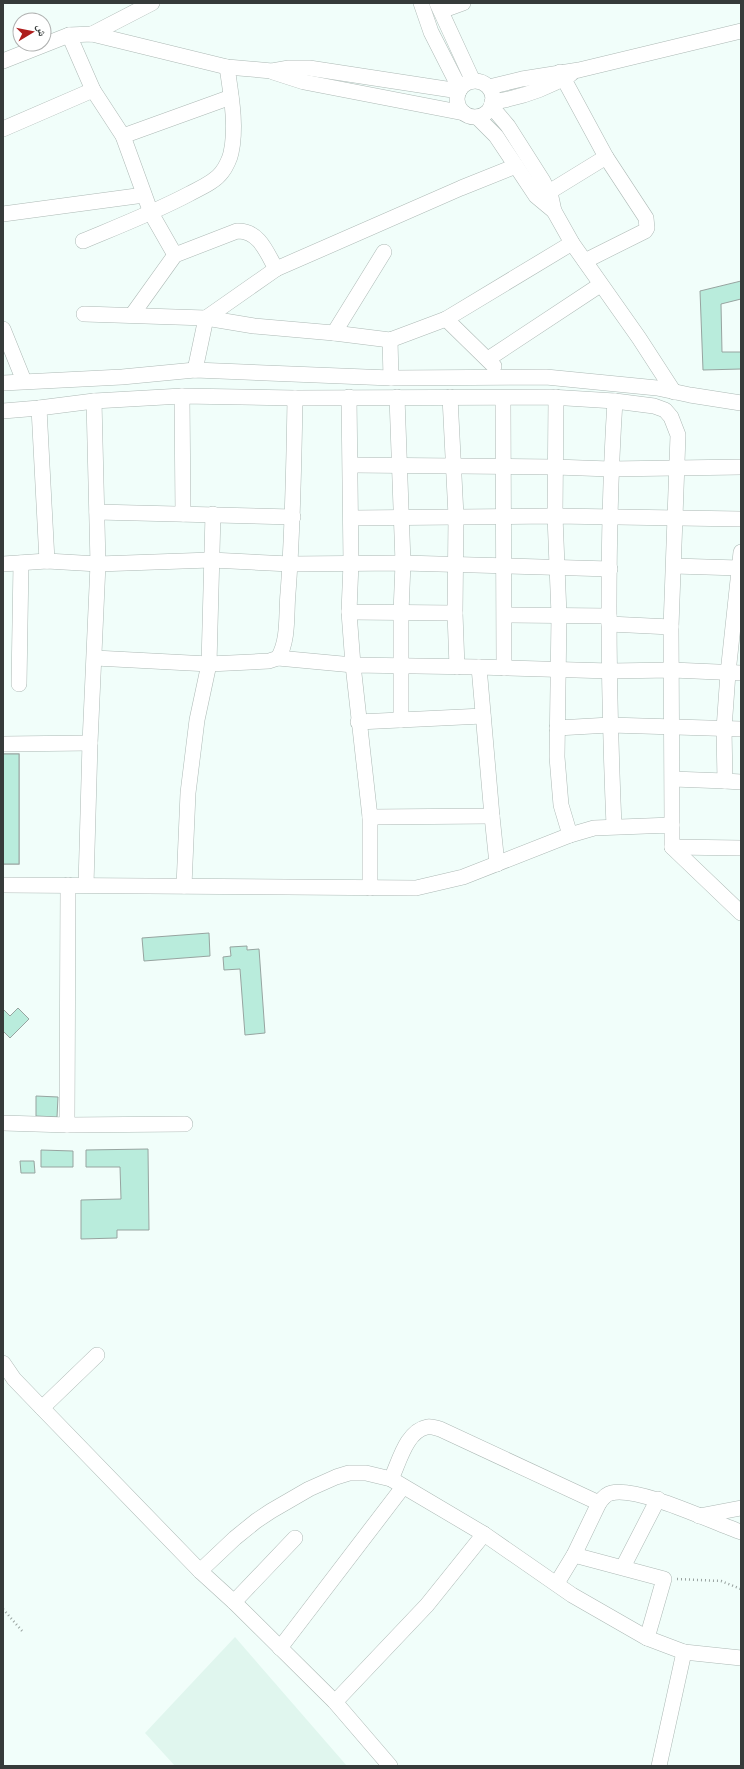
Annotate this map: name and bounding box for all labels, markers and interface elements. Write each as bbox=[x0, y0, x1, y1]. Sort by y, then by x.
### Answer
north arrow bbox=[12, 12, 52, 52]
text: ش bbox=[33, 23, 49, 38]

